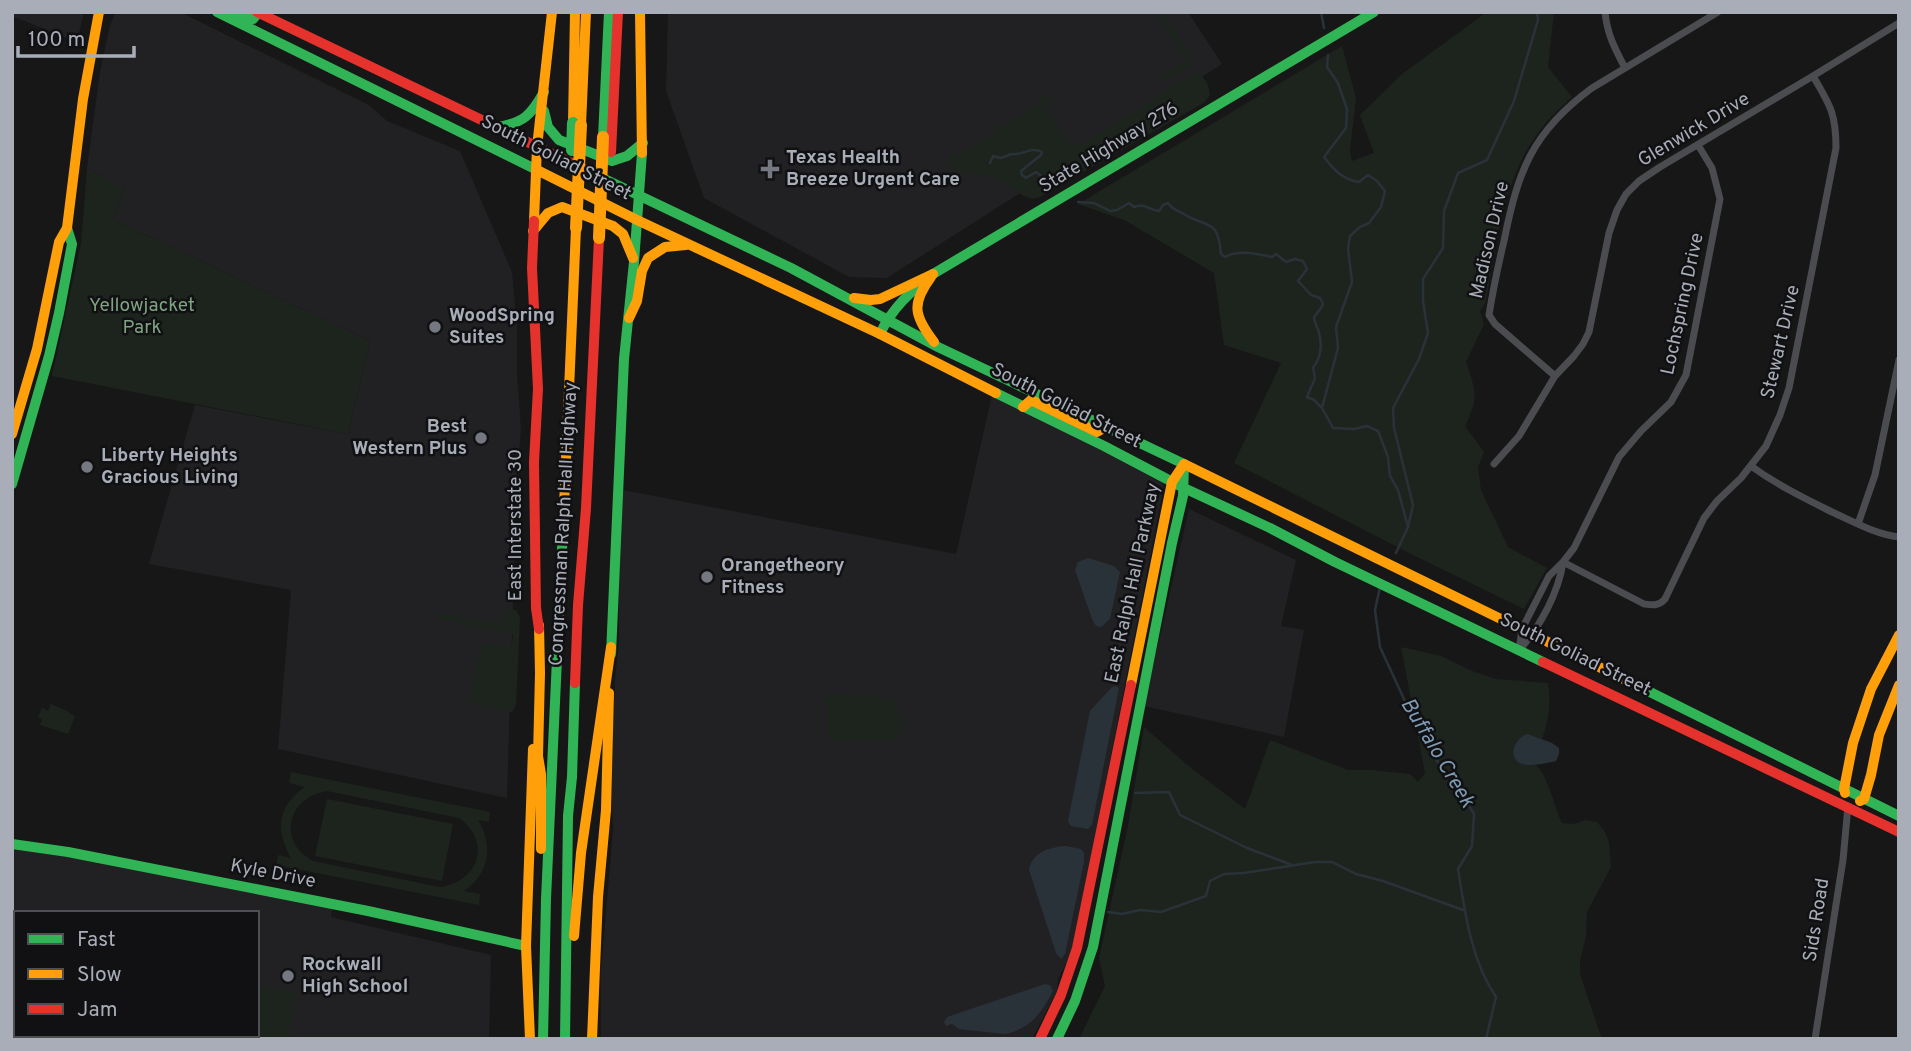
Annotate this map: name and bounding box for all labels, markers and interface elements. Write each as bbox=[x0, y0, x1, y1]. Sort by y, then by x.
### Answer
scale bar bbox=[18, 14, 133, 58]
text: 100 m bbox=[28, 27, 85, 54]
street label: Glenwick Drive bbox=[1634, 87, 1754, 173]
street label: State Highway 276 bbox=[1035, 97, 1183, 199]
street label: South Goliad Street bbox=[477, 110, 635, 206]
place label: Texas Health Breeze Urgent Care bbox=[786, 146, 960, 192]
marker: Texas Health Breeze Urgent Care bbox=[760, 159, 780, 179]
street label: Madison Drive bbox=[1465, 179, 1515, 301]
street label: Lochspring Drive bbox=[1656, 231, 1710, 377]
street label: Stewart Drive bbox=[1756, 283, 1806, 401]
park label: Yellowjacket Park bbox=[89, 294, 195, 340]
place label: WoodSpring Suites bbox=[449, 304, 555, 350]
marker: WoodSpring Suites bbox=[427, 319, 443, 335]
street label: South Goliad Street bbox=[987, 358, 1145, 454]
street label: Congressman Ralph Hall Highway bbox=[545, 381, 583, 667]
place label: Best Western Plus bbox=[352, 415, 467, 461]
marker: Best Western Plus bbox=[473, 430, 489, 446]
place label: Liberty Heights Gracious Living bbox=[101, 444, 239, 490]
street label: East Interstate 30 bbox=[504, 449, 528, 601]
marker: Liberty Heights Gracious Living bbox=[79, 459, 95, 475]
street label: East Ralph Hall Parkway bbox=[1100, 481, 1166, 685]
place label: Orangetheory Fitness bbox=[721, 554, 845, 600]
marker: Orangetheory Fitness bbox=[699, 569, 715, 585]
street label: South Goliad Street bbox=[1495, 608, 1655, 702]
water label: Buffalo Creek bbox=[1394, 693, 1481, 813]
street label: Kyle Drive bbox=[228, 854, 318, 894]
street label: Sids Road bbox=[1799, 877, 1835, 963]
legend bbox=[14, 911, 259, 1037]
text: Fast bbox=[77, 927, 116, 954]
place label: Rockwall High School bbox=[302, 953, 408, 999]
text: Slow bbox=[77, 962, 122, 989]
marker: Rockwall High School bbox=[280, 968, 296, 984]
text: Jam bbox=[77, 997, 118, 1024]

